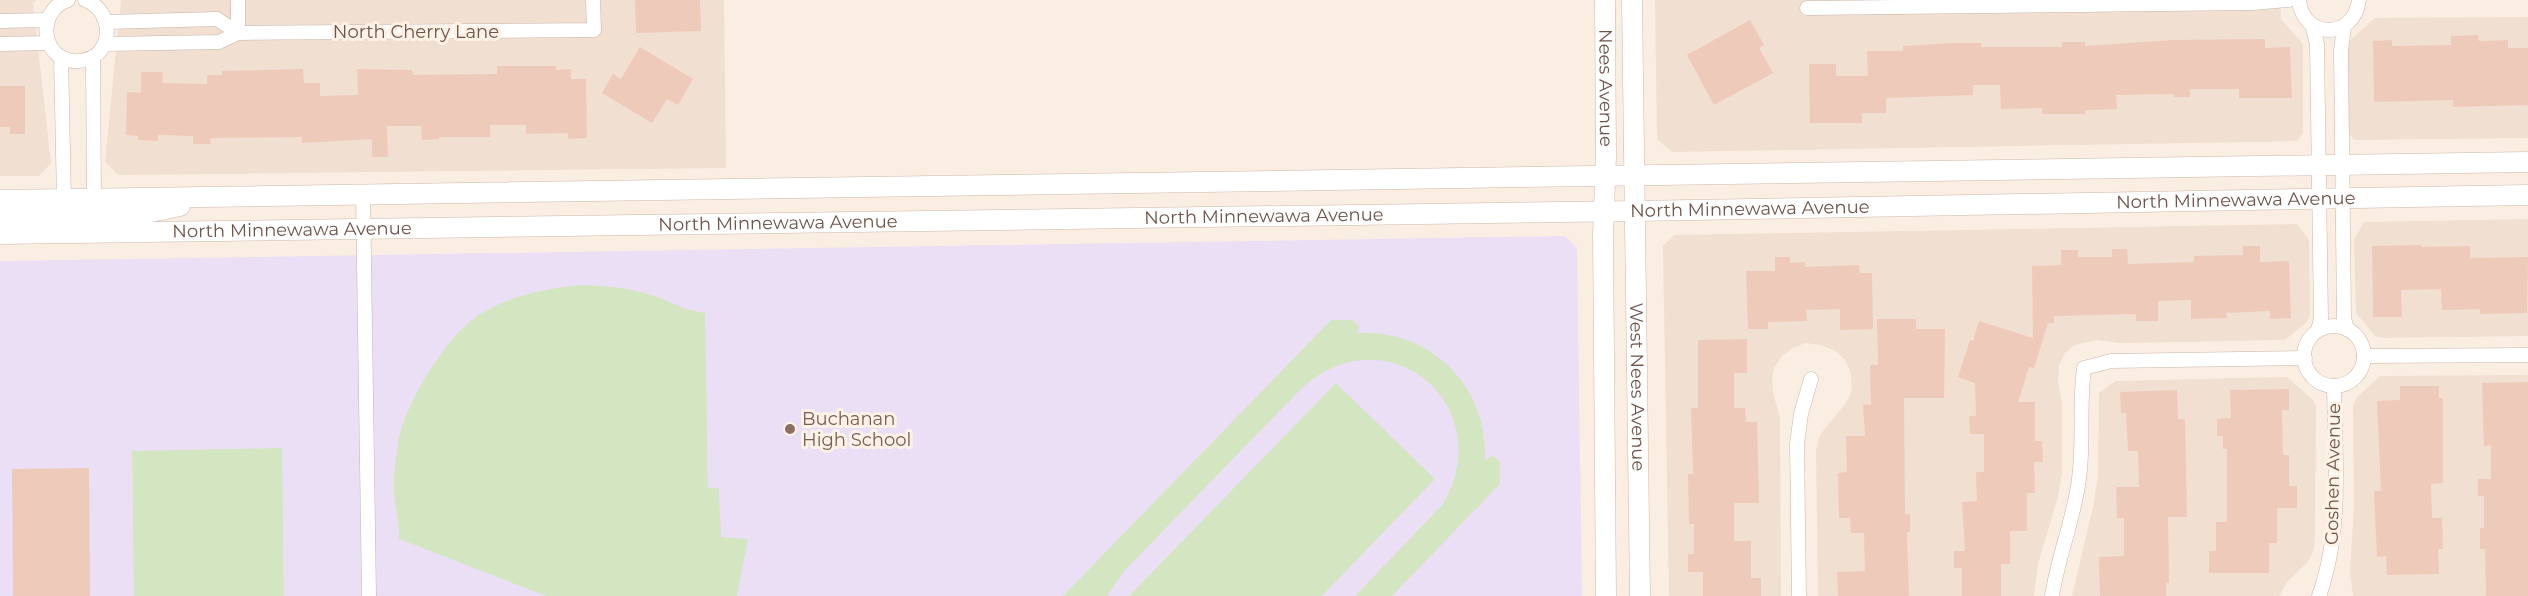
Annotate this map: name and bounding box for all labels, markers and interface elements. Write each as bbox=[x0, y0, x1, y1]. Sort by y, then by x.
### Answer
street label: North Cherry Lane bbox=[333, 21, 499, 43]
street label: Nees Avenue bbox=[1594, 29, 1617, 147]
street label: North Minnewawa Avenue bbox=[2116, 187, 2356, 213]
street label: North Minnewawa Avenue bbox=[1630, 196, 1870, 222]
street label: North Minnewawa Avenue bbox=[1144, 204, 1384, 229]
street label: North Minnewawa Avenue bbox=[658, 210, 898, 236]
street label: North Minnewawa Avenue bbox=[172, 217, 412, 243]
street label: West Nees Avenue bbox=[1625, 303, 1649, 472]
street label: Goshen Avenue bbox=[2321, 403, 2345, 545]
place label: Buchanan High School bbox=[802, 408, 911, 451]
marker: Buchanan High School bbox=[783, 422, 797, 436]

